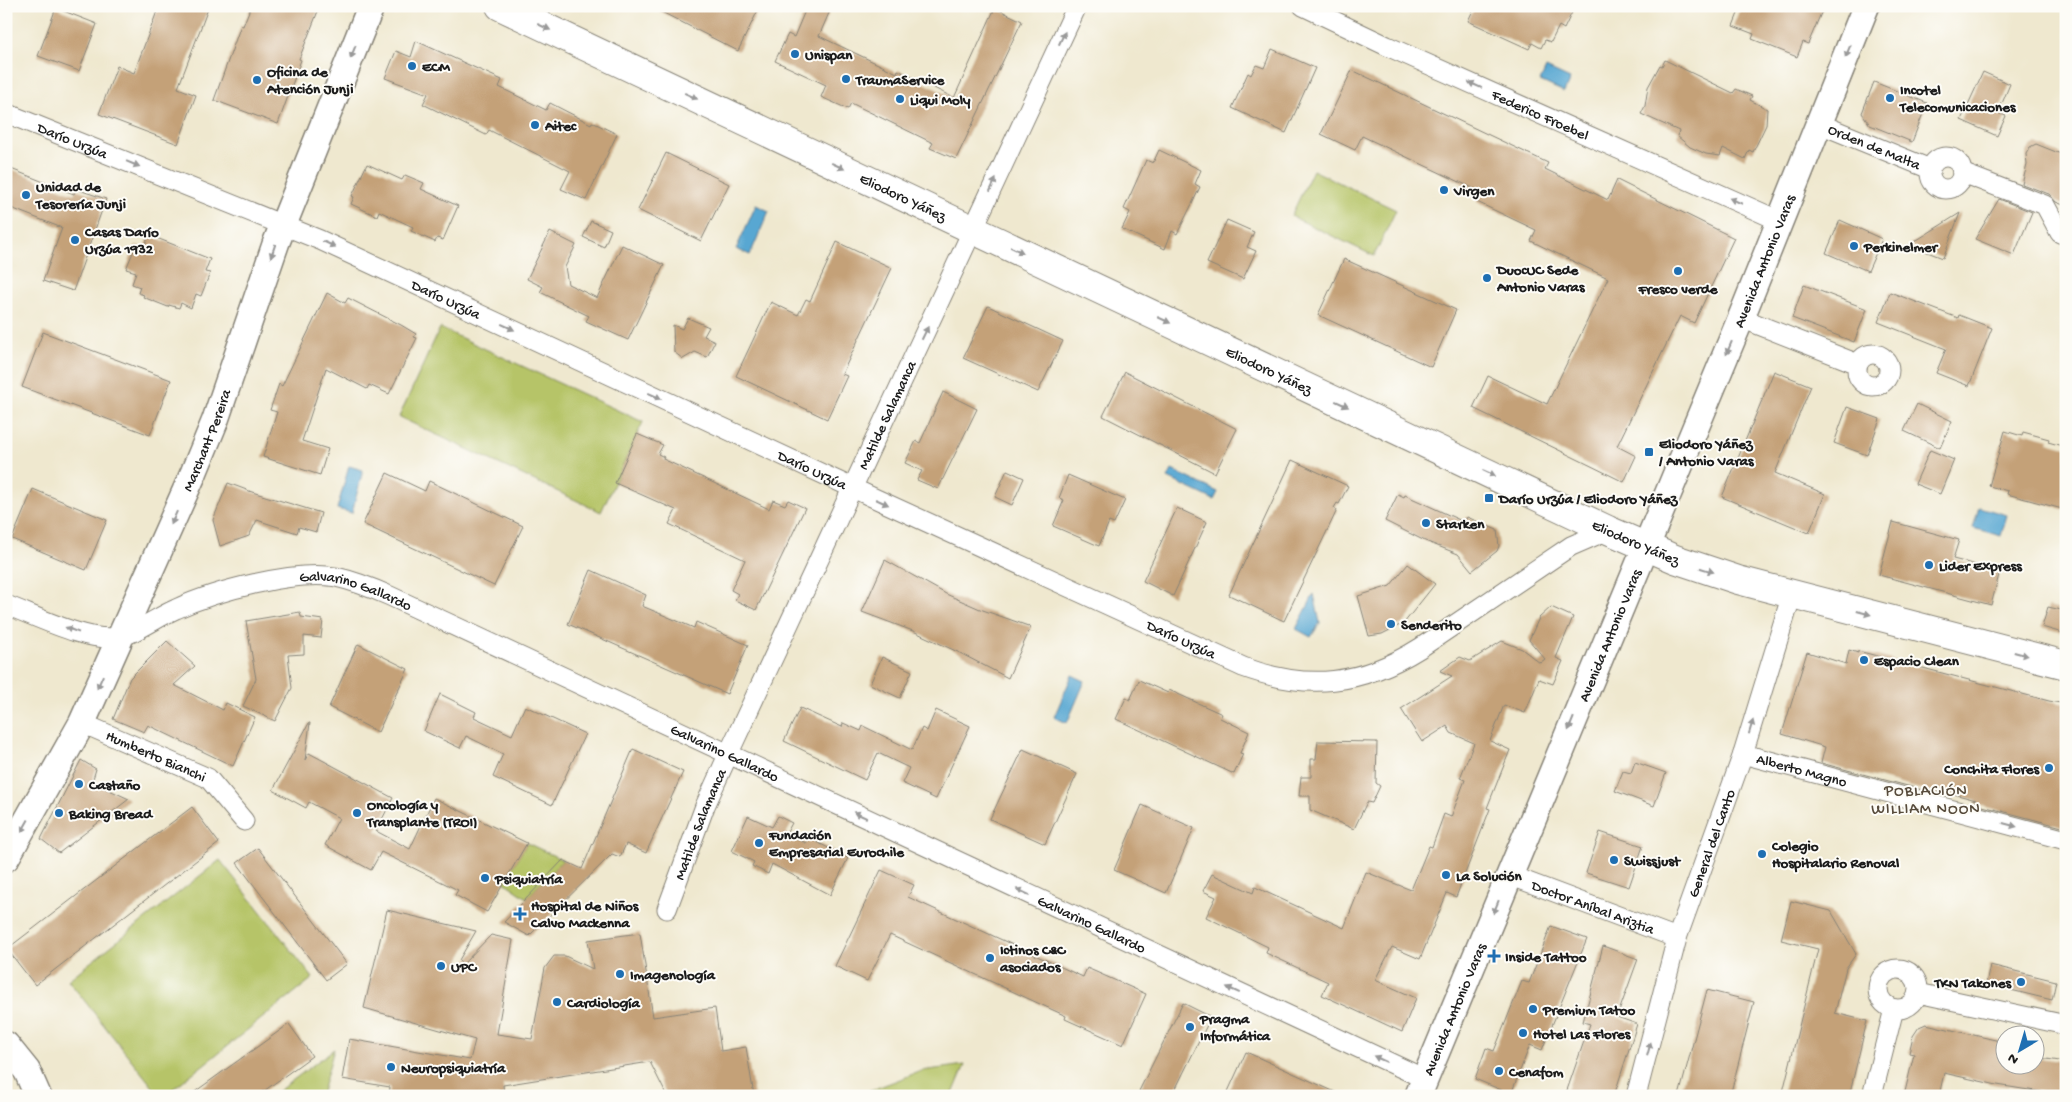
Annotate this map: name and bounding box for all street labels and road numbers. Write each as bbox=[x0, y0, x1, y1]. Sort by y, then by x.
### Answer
street label: Federico Froebel bbox=[1487, 86, 1591, 146]
street label: Darío Urzúa bbox=[33, 119, 110, 164]
street label: Orden de Malta bbox=[1825, 121, 1923, 175]
street label: Eliodoro Yáñez bbox=[856, 170, 949, 227]
street label: Avenida Antonio Varas bbox=[1731, 192, 1801, 331]
street label: Darío Urzúa bbox=[407, 276, 483, 325]
street label: Eliodoro Yáñez bbox=[1222, 343, 1315, 400]
street label: Matilde Salamanca bbox=[855, 358, 922, 473]
street label: Marchant Pereira bbox=[179, 387, 236, 495]
street label: Darío Urzúa bbox=[773, 447, 850, 495]
street label: Eliodoro Yáñez bbox=[1588, 517, 1682, 571]
street label: Avenida Antonio Varas bbox=[1576, 567, 1647, 705]
street label: Galvarino Gallardo bbox=[299, 569, 414, 616]
street label: Darío Urzúa bbox=[1142, 617, 1219, 664]
street label: Galvarino Gallardo bbox=[667, 721, 781, 787]
street label: Humberto Bianchi bbox=[103, 727, 208, 787]
street label: Alberto Magno bbox=[1754, 751, 1849, 792]
street label: Matilde Salamanca bbox=[671, 766, 732, 883]
street label: General del Canto bbox=[1685, 787, 1741, 900]
street label: Doctor Aníbal Ariztia bbox=[1528, 877, 1657, 940]
street label: Galvarino Gallardo bbox=[1034, 892, 1148, 959]
street label: Avenida Antonio Varas bbox=[1420, 941, 1492, 1079]

